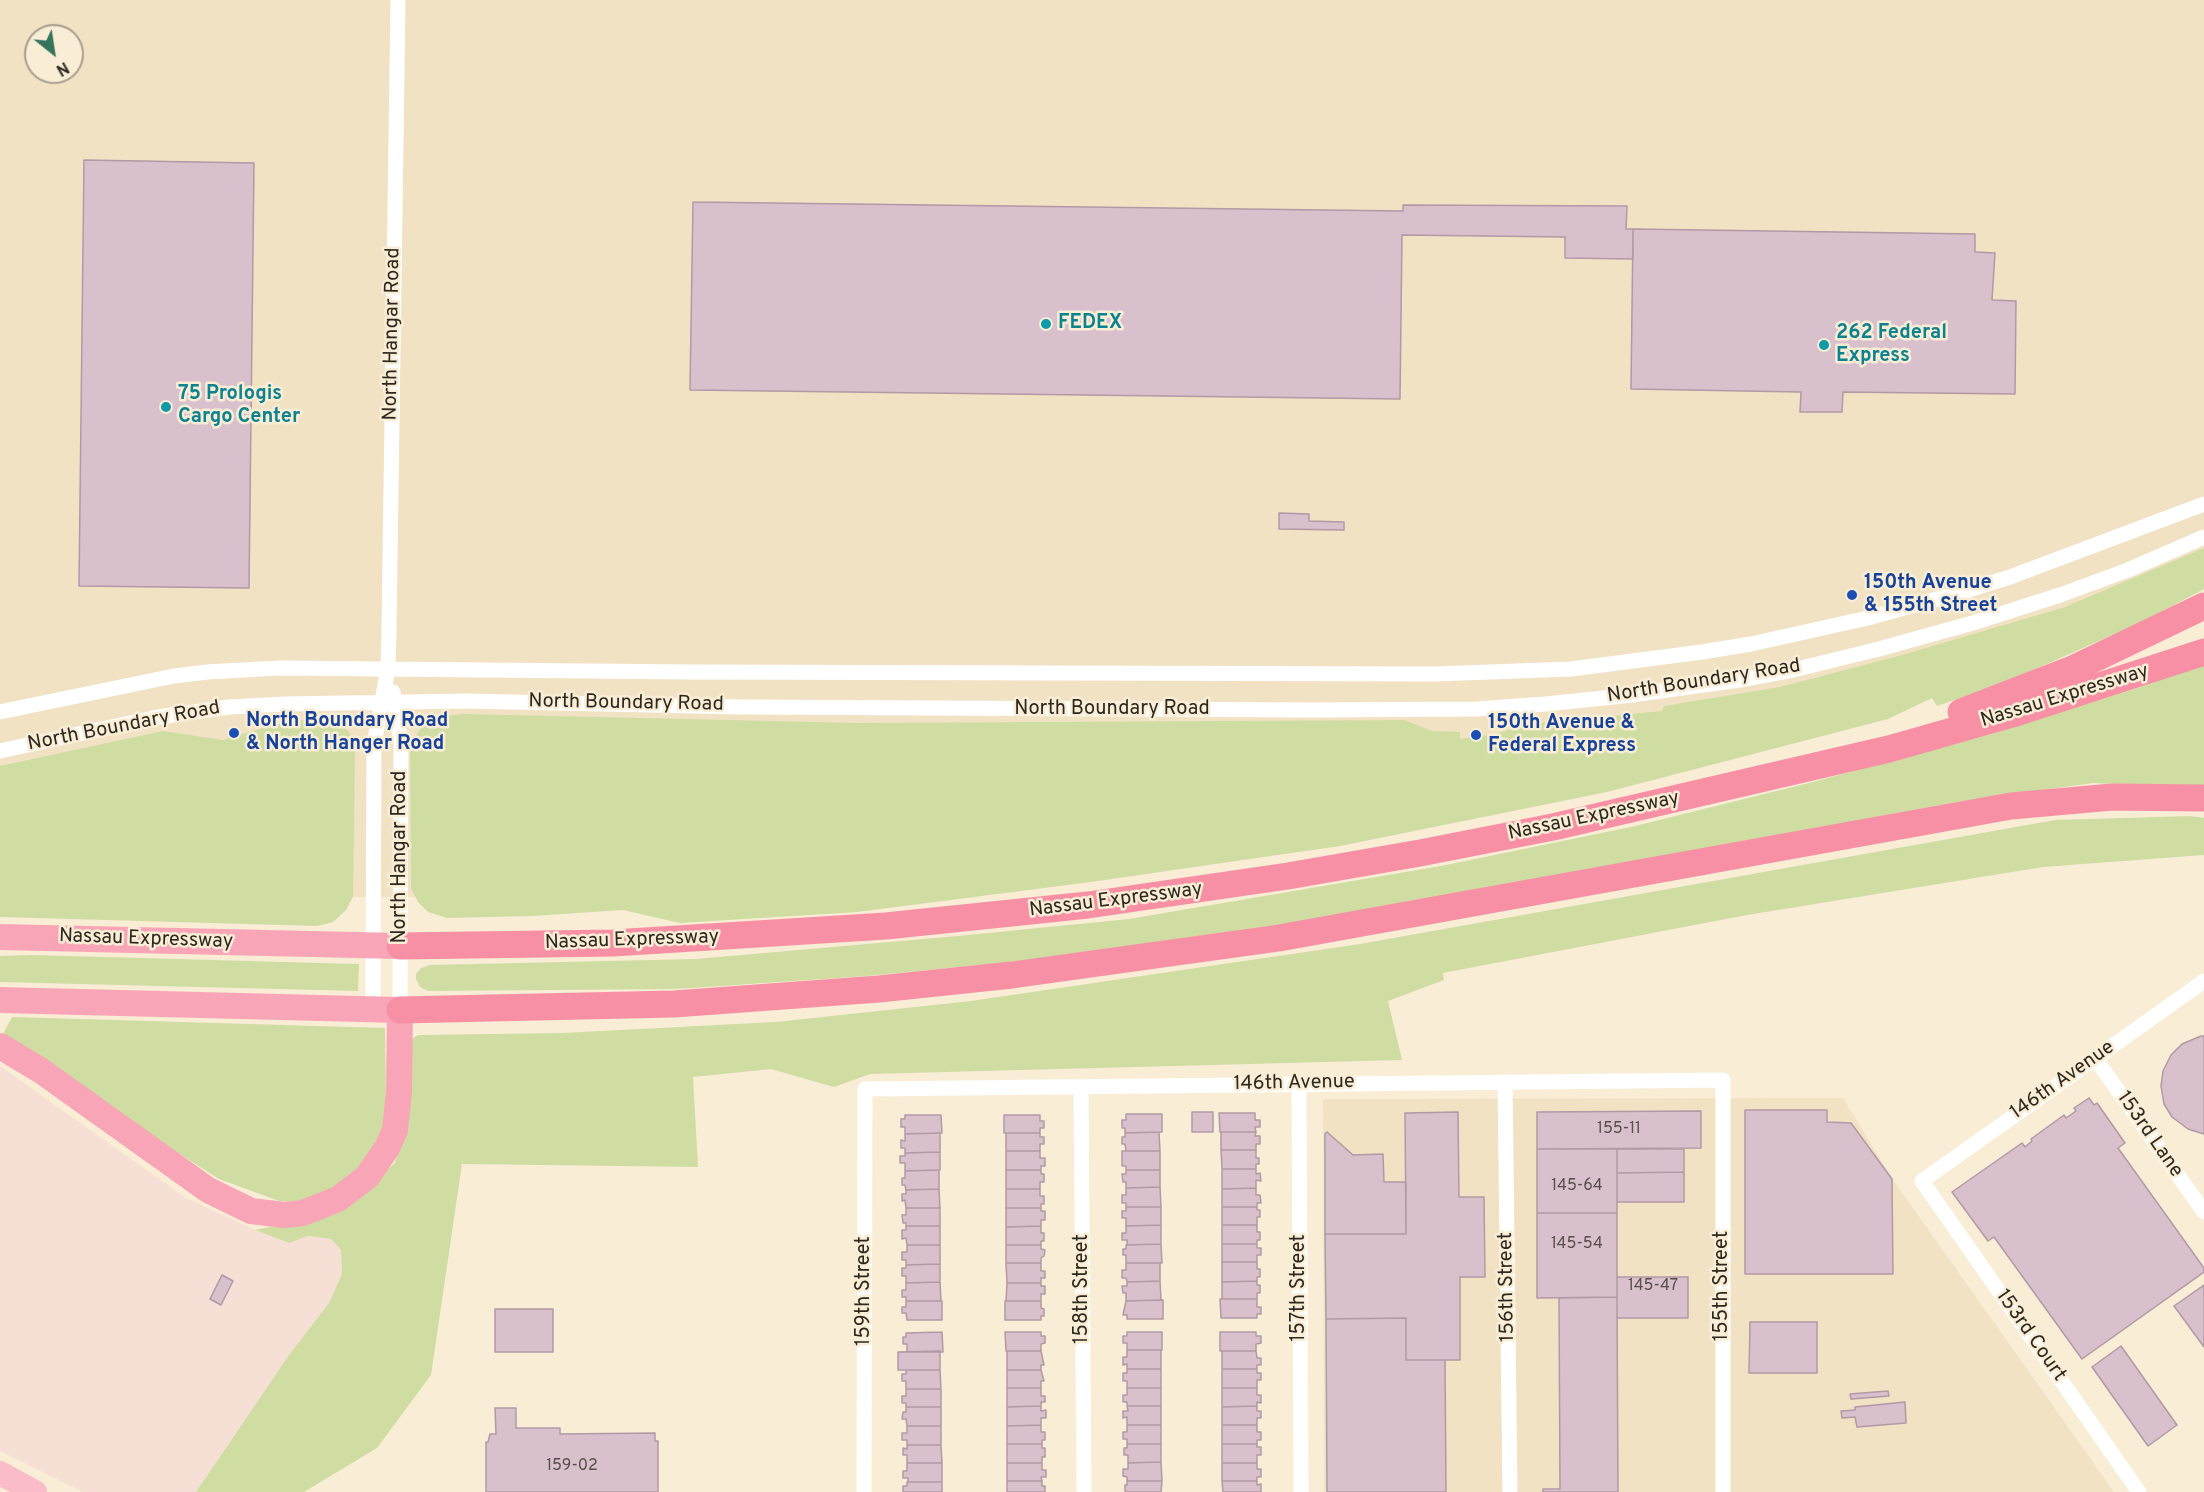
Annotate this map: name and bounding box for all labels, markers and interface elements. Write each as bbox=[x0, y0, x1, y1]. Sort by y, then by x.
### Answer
north arrow bbox=[24, 24, 84, 84]
text: N bbox=[52, 56, 72, 79]
street label: North Hangar Road bbox=[379, 247, 407, 421]
place label: FEDEX bbox=[1058, 312, 1122, 336]
marker: FEDEX bbox=[1039, 317, 1053, 331]
place label: 262 Federal Express bbox=[1836, 322, 1947, 369]
marker: 262 Federal Express bbox=[1817, 338, 1831, 352]
place label: 75 Prologis Cargo Center bbox=[178, 383, 300, 430]
marker: 75 Prologis Cargo Center bbox=[159, 400, 173, 414]
place label: 150th Avenue & 155th Street bbox=[1864, 572, 1997, 619]
marker: 150th Avenue & 155th Street bbox=[1845, 588, 1859, 602]
street label: North Boundary Road bbox=[1606, 655, 1802, 709]
street label: Nassau Expressway bbox=[1978, 660, 2152, 734]
street label: North Boundary Road bbox=[528, 690, 724, 718]
street label: North Boundary Road bbox=[26, 697, 222, 757]
street label: North Boundary Road bbox=[1014, 698, 1210, 722]
place label: North Boundary Road & North Hanger Road bbox=[246, 710, 448, 757]
place label: 150th Avenue & Federal Express bbox=[1488, 712, 1636, 759]
marker: North Boundary Road & North Hanger Road bbox=[227, 726, 241, 740]
marker: 150th Avenue & Federal Express bbox=[1469, 728, 1483, 742]
street label: North Hangar Road bbox=[389, 770, 413, 944]
street label: Nassau Expressway bbox=[1506, 787, 1682, 847]
street label: Nassau Expressway bbox=[1028, 878, 1204, 924]
street label: Nassau Expressway bbox=[58, 925, 234, 955]
street label: Nassau Expressway bbox=[544, 926, 720, 956]
street label: 146th Avenue bbox=[2006, 1036, 2120, 1126]
street label: 146th Avenue bbox=[1233, 1071, 1355, 1097]
street label: 153rd Lane bbox=[2111, 1087, 2187, 1183]
house number: 155-11 bbox=[1597, 1120, 1641, 1140]
house number: 145-64 bbox=[1551, 1177, 1603, 1197]
street label: 155th Street bbox=[1711, 1231, 1735, 1341]
street label: 156th Street bbox=[1495, 1232, 1521, 1342]
street label: 158th Street bbox=[1071, 1234, 1095, 1344]
street label: 157th Street bbox=[1288, 1234, 1312, 1342]
house number: 145-54 bbox=[1551, 1235, 1603, 1255]
street label: 159th Street bbox=[853, 1236, 877, 1346]
house number: 145-47 bbox=[1628, 1277, 1678, 1297]
street label: 153rd Court bbox=[1990, 1286, 2070, 1386]
house number: 159-02 bbox=[546, 1457, 598, 1477]

